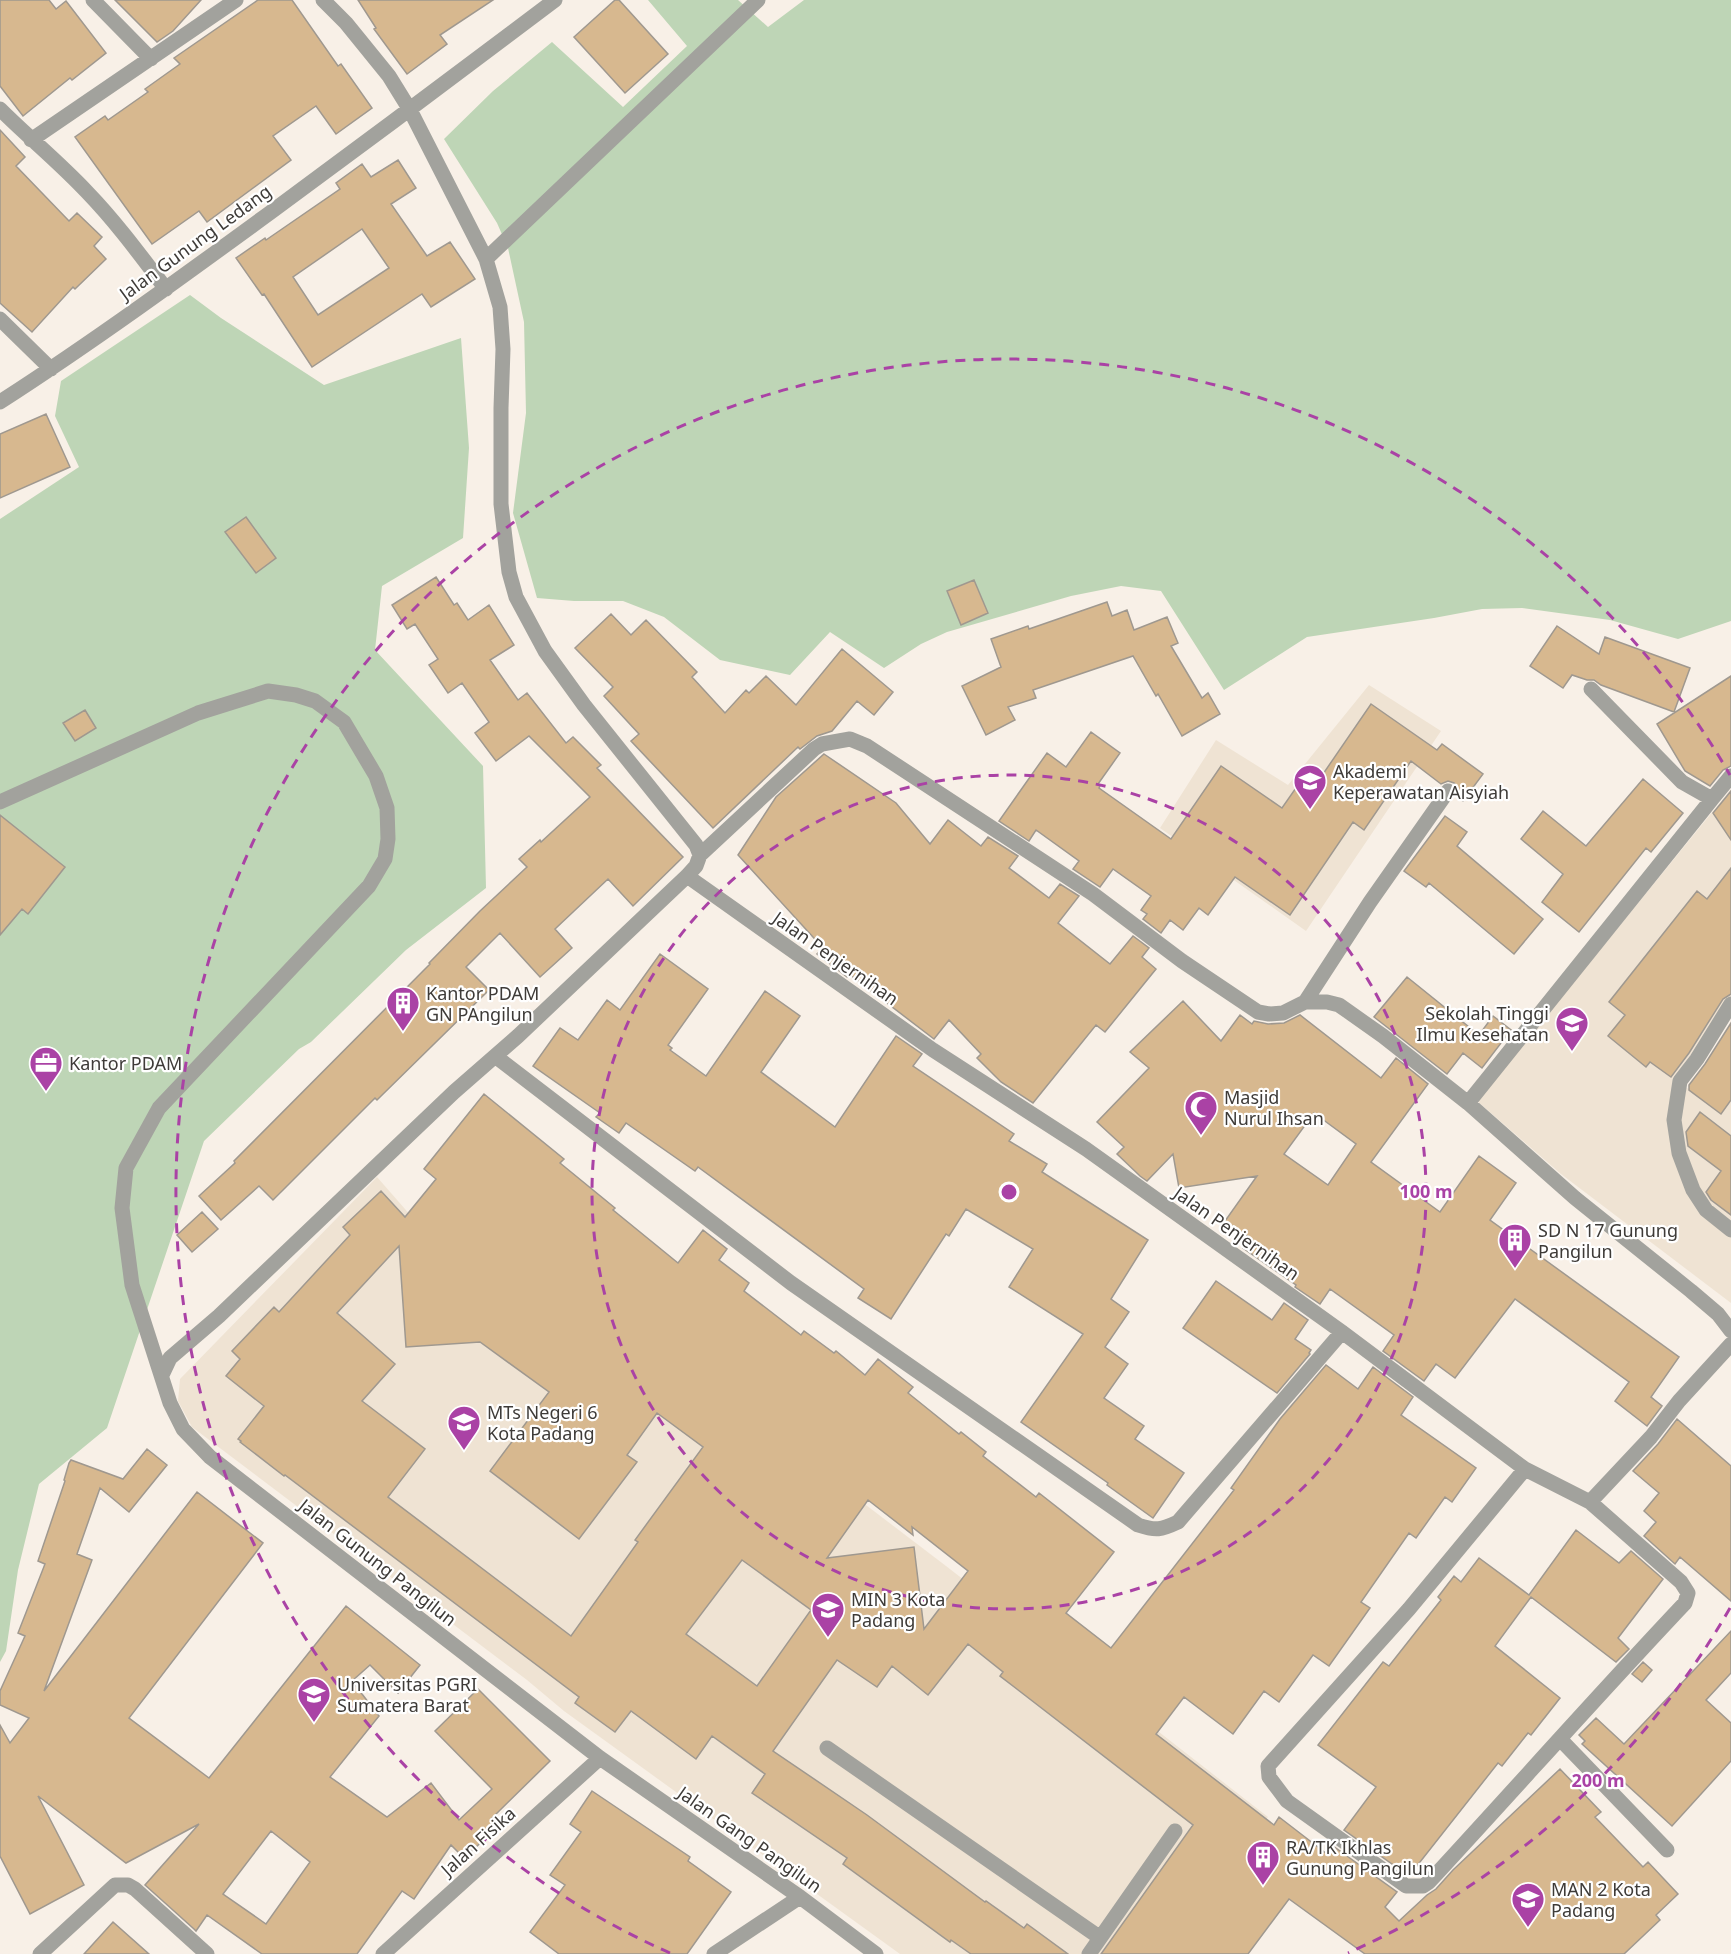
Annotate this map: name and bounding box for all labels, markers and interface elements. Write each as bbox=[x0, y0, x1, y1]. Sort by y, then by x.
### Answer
street label: Jalan Gunung Ledang bbox=[113, 179, 276, 306]
place label: Akademi Keperawatan Aisyiah bbox=[1333, 759, 1509, 804]
school or university icon: Akademi Keperawatan Aisyiah bbox=[1292, 763, 1328, 810]
street label: Jalan Penjernihan bbox=[767, 905, 904, 1010]
place label: Kantor PDAM GN PAngilun bbox=[426, 981, 539, 1026]
building icon: Kantor PDAM GN PAngilun bbox=[385, 985, 421, 1032]
place label: Sekolah Tinggi Ilmu Kesehatan bbox=[1417, 1001, 1549, 1046]
school or university icon: Sekolah Tinggi Ilmu Kesehatan bbox=[1554, 1005, 1590, 1052]
office icon: Kantor PDAM bbox=[28, 1045, 64, 1092]
place label: Kantor PDAM bbox=[69, 1051, 182, 1075]
place label: Masjid Nurul Ihsan bbox=[1224, 1085, 1324, 1130]
mosque icon: Masjid Nurul Ihsan bbox=[1183, 1089, 1219, 1136]
text: 100 m bbox=[1399, 1179, 1453, 1203]
street label: Jalan Penjernihan bbox=[1168, 1180, 1305, 1285]
centre of rings bbox=[999, 1182, 1019, 1202]
place label: SD N 17 Gunung Pangilun bbox=[1538, 1218, 1678, 1263]
building icon: SD N 17 Gunung Pangilun bbox=[1497, 1222, 1533, 1269]
place label: MTs Negeri 6 Kota Padang bbox=[487, 1400, 598, 1445]
school or university icon: MTs Negeri 6 Kota Padang bbox=[446, 1404, 482, 1451]
street label: Jalan Gunung Pangilun bbox=[293, 1492, 462, 1631]
place label: MIN 3 Kota Padang bbox=[851, 1587, 945, 1632]
school or university icon: MIN 3 Kota Padang bbox=[810, 1591, 846, 1638]
place label: Universitas PGRI Sumatera Barat bbox=[337, 1672, 477, 1717]
school or university icon: Universitas PGRI Sumatera Barat bbox=[296, 1676, 332, 1723]
text: 200 m bbox=[1571, 1768, 1625, 1792]
street label: Jalan Gang Pangilun bbox=[672, 1779, 827, 1898]
street label: Jalan Fisika bbox=[434, 1801, 520, 1882]
place label: RA/TK Ikhlas Gunung Pangilun bbox=[1286, 1835, 1434, 1880]
building icon: RA/TK Ikhlas Gunung Pangilun bbox=[1245, 1839, 1281, 1886]
place label: MAN 2 Kota Padang bbox=[1551, 1877, 1651, 1922]
school or university icon: MAN 2 Kota Padang bbox=[1510, 1881, 1546, 1928]

